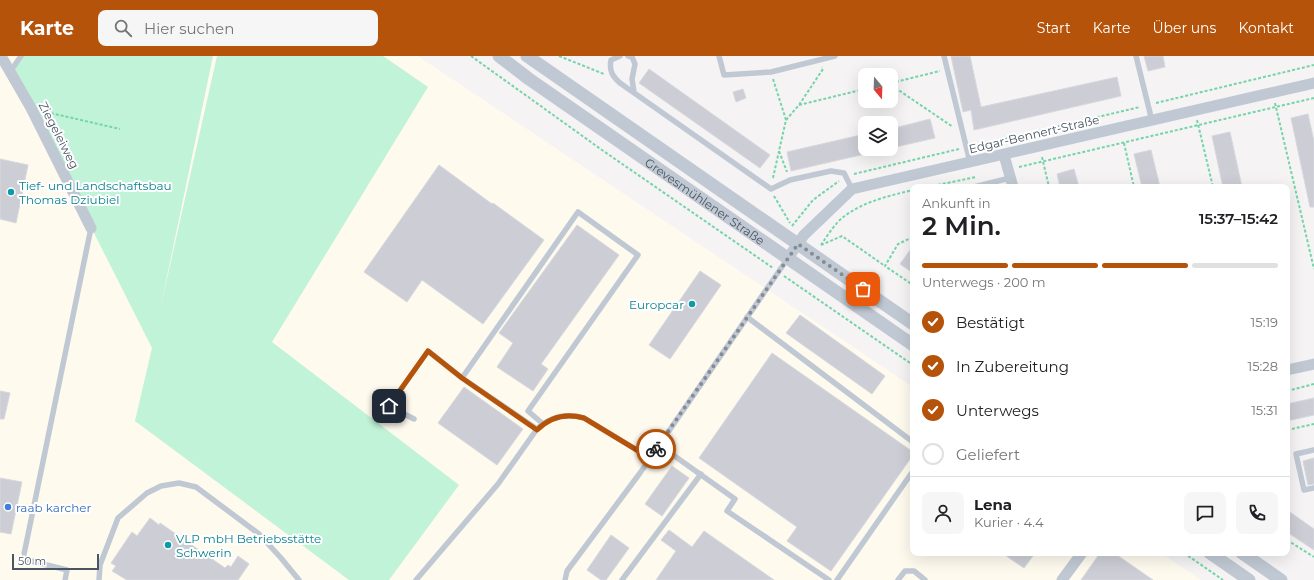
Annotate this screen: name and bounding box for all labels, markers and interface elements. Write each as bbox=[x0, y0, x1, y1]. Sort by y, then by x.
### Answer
search box bbox=[98, 10, 378, 46]
text: Karte bbox=[20, 17, 74, 40]
icon: search bbox=[112, 17, 134, 39]
text: Hier suchen bbox=[144, 19, 234, 38]
text: Start bbox=[1037, 19, 1071, 37]
text: Karte bbox=[1093, 19, 1130, 37]
text: Über uns bbox=[1152, 19, 1216, 37]
text: Kontakt bbox=[1238, 19, 1294, 37]
north arrow bbox=[858, 68, 898, 108]
map controls bbox=[858, 68, 898, 156]
street label: Ziegeleiweg bbox=[36, 99, 82, 171]
street label: Edgar-Bennert-Straße bbox=[967, 112, 1101, 156]
button: layers bbox=[858, 116, 898, 156]
street label: Grevesmühlener Straße bbox=[642, 154, 768, 248]
place label: Tief- und Landschaftsbau Thomas Dziubiel bbox=[19, 178, 172, 207]
marker: Tief- und Landschaftsbau Thomas Dziubiel bbox=[6, 187, 16, 197]
text: Ankunft in bbox=[922, 195, 991, 211]
text: 15:37–15:42 bbox=[1199, 209, 1278, 228]
text: 2 Min. bbox=[922, 210, 1001, 242]
pin bbox=[846, 272, 880, 306]
text: Unterwegs · 200 m bbox=[922, 274, 1046, 290]
icon: bag bbox=[852, 278, 874, 300]
place label: Europcar bbox=[629, 297, 684, 312]
marker: Europcar bbox=[687, 299, 697, 309]
icon: check bbox=[922, 311, 944, 333]
text: Bestätigt bbox=[956, 313, 1025, 332]
text: 15:19 bbox=[1251, 314, 1278, 330]
icon: check bbox=[922, 355, 944, 377]
text: In Zubereitung bbox=[956, 357, 1069, 376]
text: 15:28 bbox=[1248, 358, 1278, 374]
pin bbox=[372, 389, 406, 423]
icon: home bbox=[378, 395, 400, 417]
icon: check bbox=[922, 399, 944, 421]
text: Unterwegs bbox=[956, 401, 1039, 420]
text: 15:31 bbox=[1251, 402, 1278, 418]
courier bbox=[636, 429, 676, 469]
icon: bike bbox=[645, 438, 667, 460]
text: Geliefert bbox=[956, 445, 1020, 464]
button: person bbox=[922, 492, 964, 534]
button: chat bbox=[1184, 492, 1226, 534]
button: phone bbox=[1236, 492, 1278, 534]
text: Lena bbox=[974, 495, 1012, 514]
place label: raab karcher bbox=[16, 500, 92, 515]
marker: raab karcher bbox=[3, 502, 13, 512]
text: Kurier · 4.4 bbox=[974, 514, 1044, 530]
place label: VLP mbH Betriebsstätte Schwerin bbox=[176, 531, 321, 560]
marker: VLP mbH Betriebsstätte Schwerin bbox=[163, 540, 173, 550]
scale bar bbox=[12, 552, 99, 571]
text: 50 m bbox=[18, 554, 46, 568]

